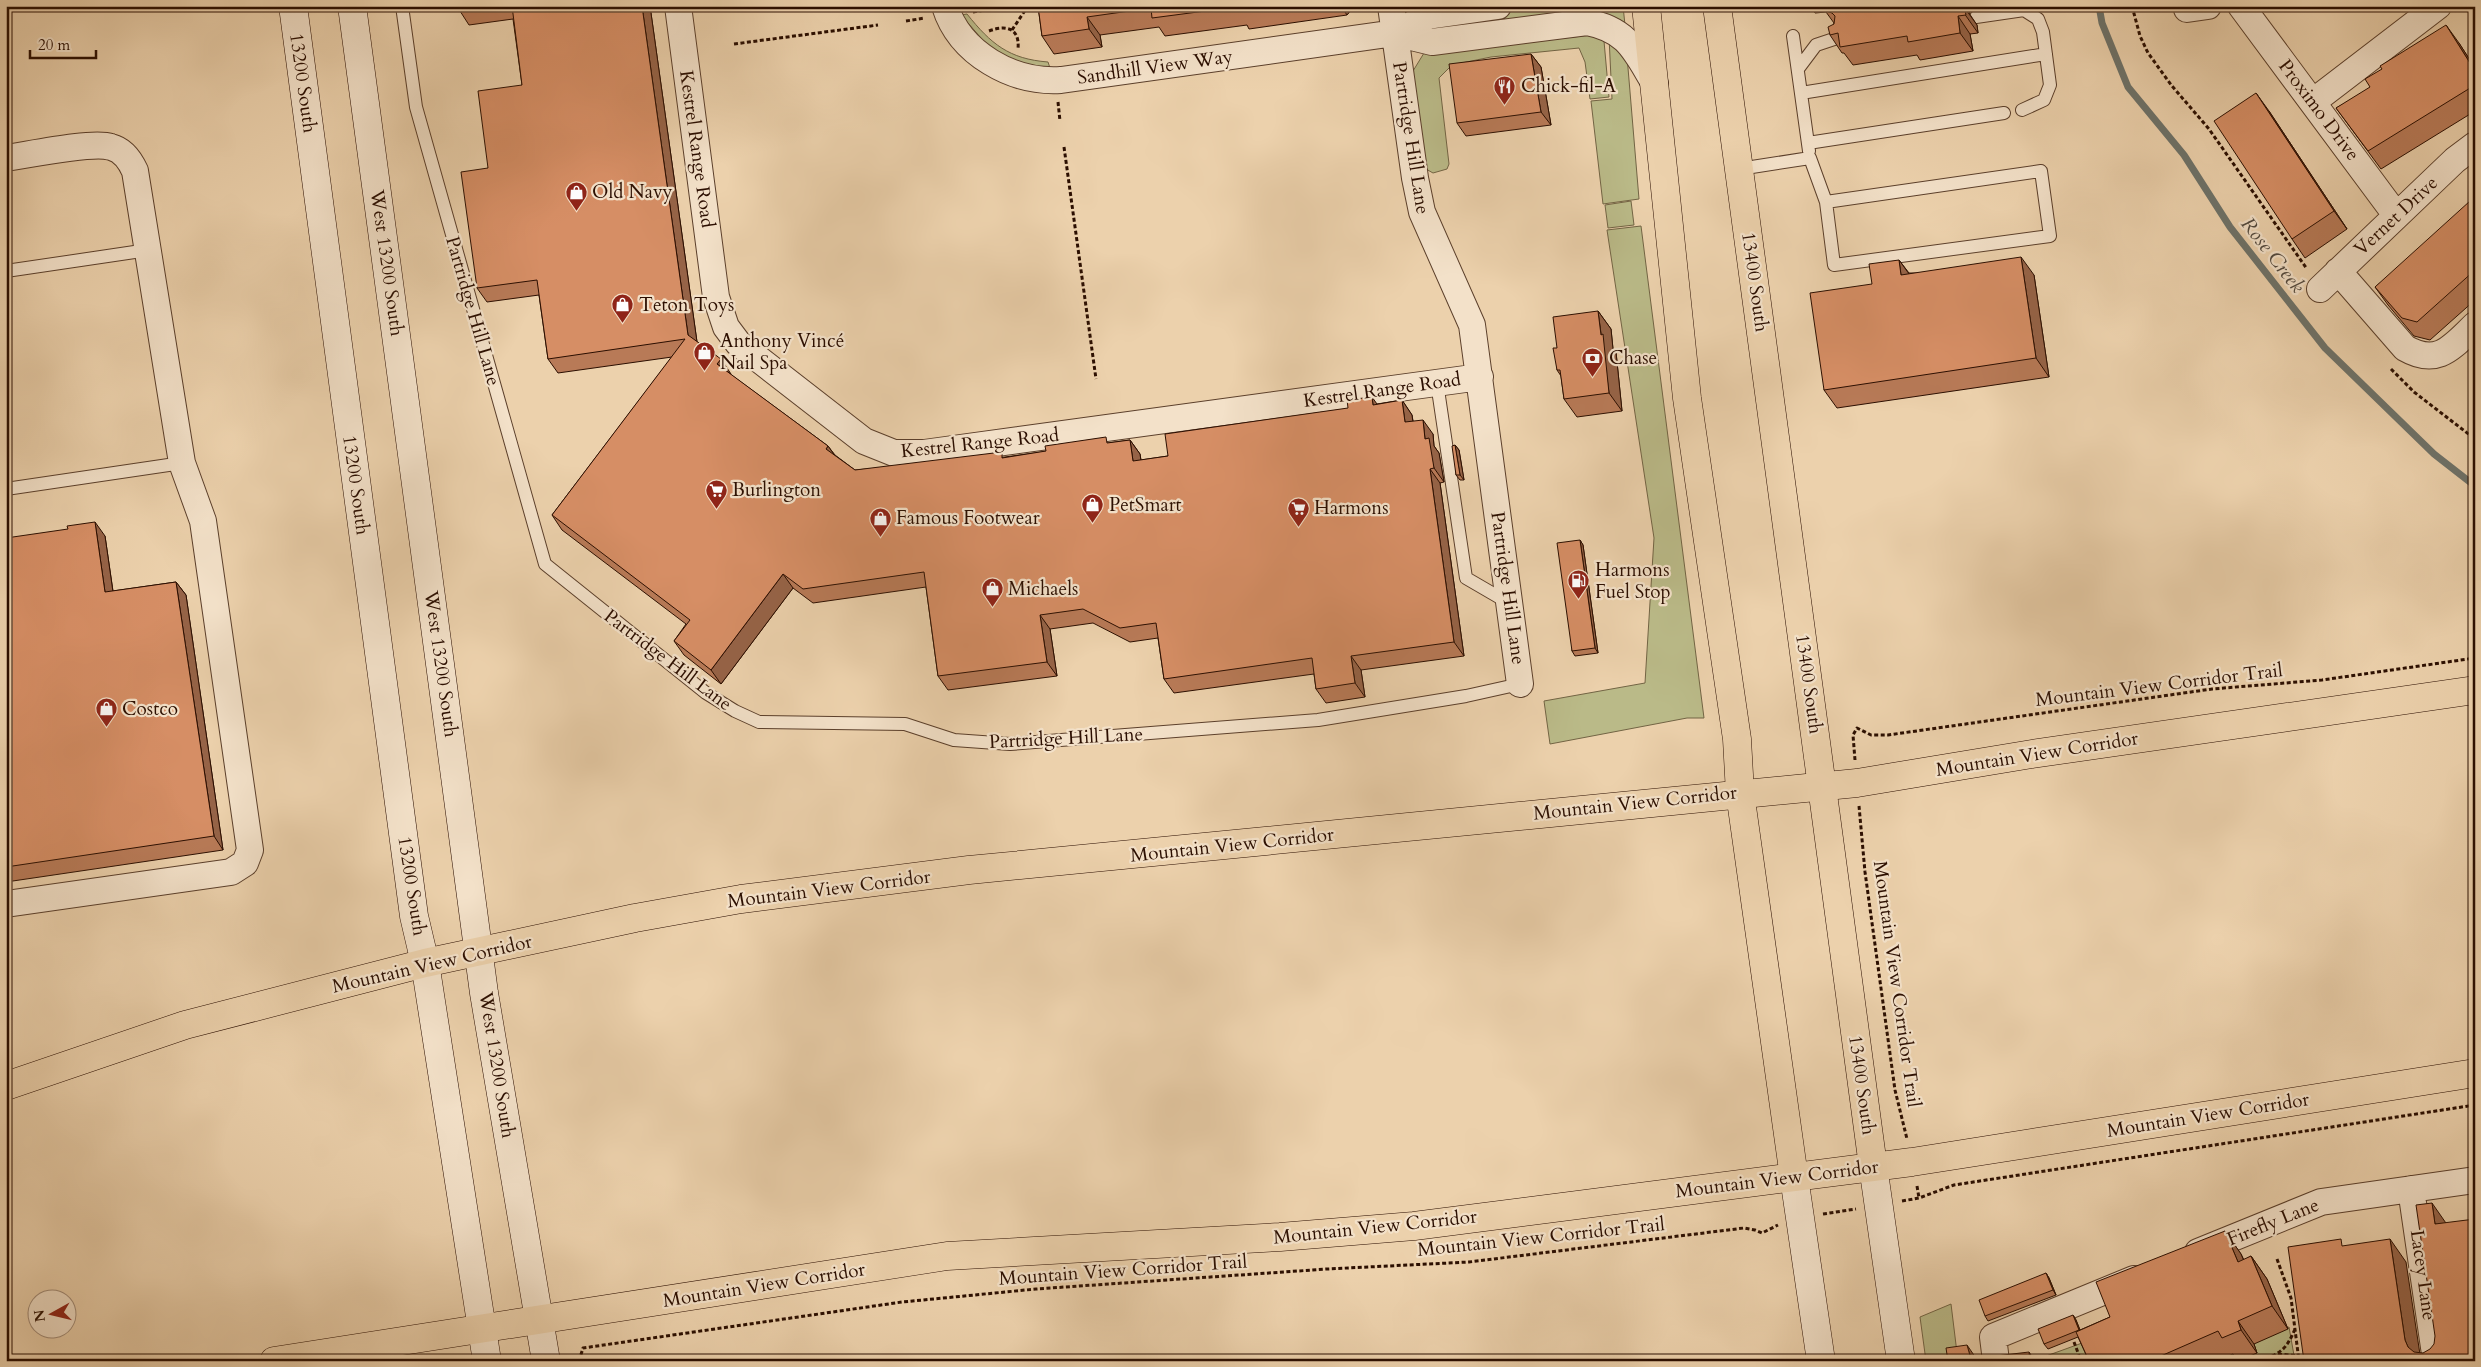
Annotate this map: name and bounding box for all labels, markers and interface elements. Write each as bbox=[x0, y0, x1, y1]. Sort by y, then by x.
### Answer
scale bar bbox=[30, 28, 96, 60]
street label: 13200 South bbox=[283, 31, 323, 135]
text: 20 m bbox=[38, 35, 70, 55]
street label: Sandhill View Way bbox=[1076, 43, 1234, 91]
street label: Proximo Drive bbox=[2272, 54, 2366, 166]
street label: Partridge Hill Lane bbox=[1386, 60, 1436, 216]
street label: Kestrel Range Road bbox=[673, 68, 721, 230]
place label: Chick-fil-A bbox=[1521, 73, 1617, 99]
restaurant icon: Chick-fil-A bbox=[1493, 74, 1517, 105]
street label: Vernet Drive bbox=[2348, 170, 2444, 262]
place label: Old Navy bbox=[592, 179, 673, 205]
shop icon: Old Navy bbox=[564, 180, 588, 211]
street label: West 13200 South bbox=[364, 187, 410, 338]
water label: Rose Creek bbox=[2235, 211, 2311, 299]
street label: 13400 South bbox=[1735, 230, 1775, 334]
street label: Partridge Hill Lane bbox=[439, 233, 507, 389]
place label: Teton Toys bbox=[639, 292, 734, 318]
shop icon: Teton Toys bbox=[611, 293, 635, 324]
place label: Anthony Vincé Nail Spa bbox=[720, 328, 844, 376]
shop icon: Anthony Vincé Nail Spa bbox=[692, 340, 716, 371]
place label: Chase bbox=[1609, 345, 1657, 371]
bank icon: Chase bbox=[1581, 346, 1605, 377]
street label: Kestrel Range Road bbox=[1301, 366, 1463, 414]
street label: Kestrel Range Road bbox=[900, 422, 1060, 464]
street label: 13200 South bbox=[336, 433, 376, 537]
place label: Burlington bbox=[732, 477, 821, 503]
supermarket icon: Burlington bbox=[704, 478, 728, 509]
place label: PetSmart bbox=[1109, 492, 1182, 518]
shop icon: PetSmart bbox=[1081, 493, 1105, 524]
place label: Harmons bbox=[1314, 495, 1389, 521]
supermarket icon: Harmons bbox=[1286, 496, 1310, 527]
place label: Famous Footwear bbox=[896, 505, 1040, 531]
shop icon: Famous Footwear bbox=[868, 506, 892, 537]
street label: Partridge Hill Lane bbox=[1484, 510, 1532, 666]
place label: Harmons Fuel Stop bbox=[1595, 557, 1671, 605]
fuel station icon: Harmons Fuel Stop bbox=[1567, 569, 1591, 600]
place label: Michaels bbox=[1008, 576, 1078, 602]
shop icon: Michaels bbox=[980, 577, 1004, 608]
street label: West 13200 South bbox=[418, 588, 464, 739]
street label: Partridge Hill Lane bbox=[599, 603, 737, 717]
street label: 13400 South bbox=[1789, 632, 1829, 736]
street label: Mountain View Corridor Trail bbox=[2034, 657, 2284, 713]
place label: Costco bbox=[122, 696, 178, 722]
shop icon: Costco bbox=[94, 697, 118, 728]
street label: Partridge Hill Lane bbox=[988, 721, 1144, 755]
street label: Mountain View Corridor bbox=[1934, 725, 2140, 783]
street label: Mountain View Corridor bbox=[1532, 779, 1738, 827]
street label: Mountain View Corridor bbox=[1129, 821, 1335, 869]
street label: 13200 South bbox=[391, 834, 433, 938]
street label: Mountain View Corridor Trail bbox=[1867, 859, 1927, 1109]
street label: Mountain View Corridor bbox=[726, 864, 932, 914]
street label: Mountain View Corridor bbox=[329, 928, 535, 1000]
street label: West 13200 South bbox=[472, 989, 521, 1140]
street label: 13400 South bbox=[1842, 1033, 1882, 1137]
street label: Mountain View Corridor bbox=[2105, 1086, 2311, 1144]
street label: Mountain View Corridor bbox=[1674, 1154, 1880, 1204]
street label: Firefly Lane bbox=[2223, 1192, 2323, 1252]
street label: Mountain View Corridor bbox=[1272, 1203, 1478, 1251]
street label: Mountain View Corridor Trail bbox=[1416, 1211, 1666, 1263]
street label: Lacey Lane bbox=[2404, 1228, 2442, 1322]
street label: Mountain View Corridor Trail bbox=[998, 1248, 1248, 1292]
street label: Mountain View Corridor bbox=[661, 1256, 867, 1314]
north arrow bbox=[28, 1290, 78, 1340]
text: N bbox=[29, 1308, 50, 1323]

